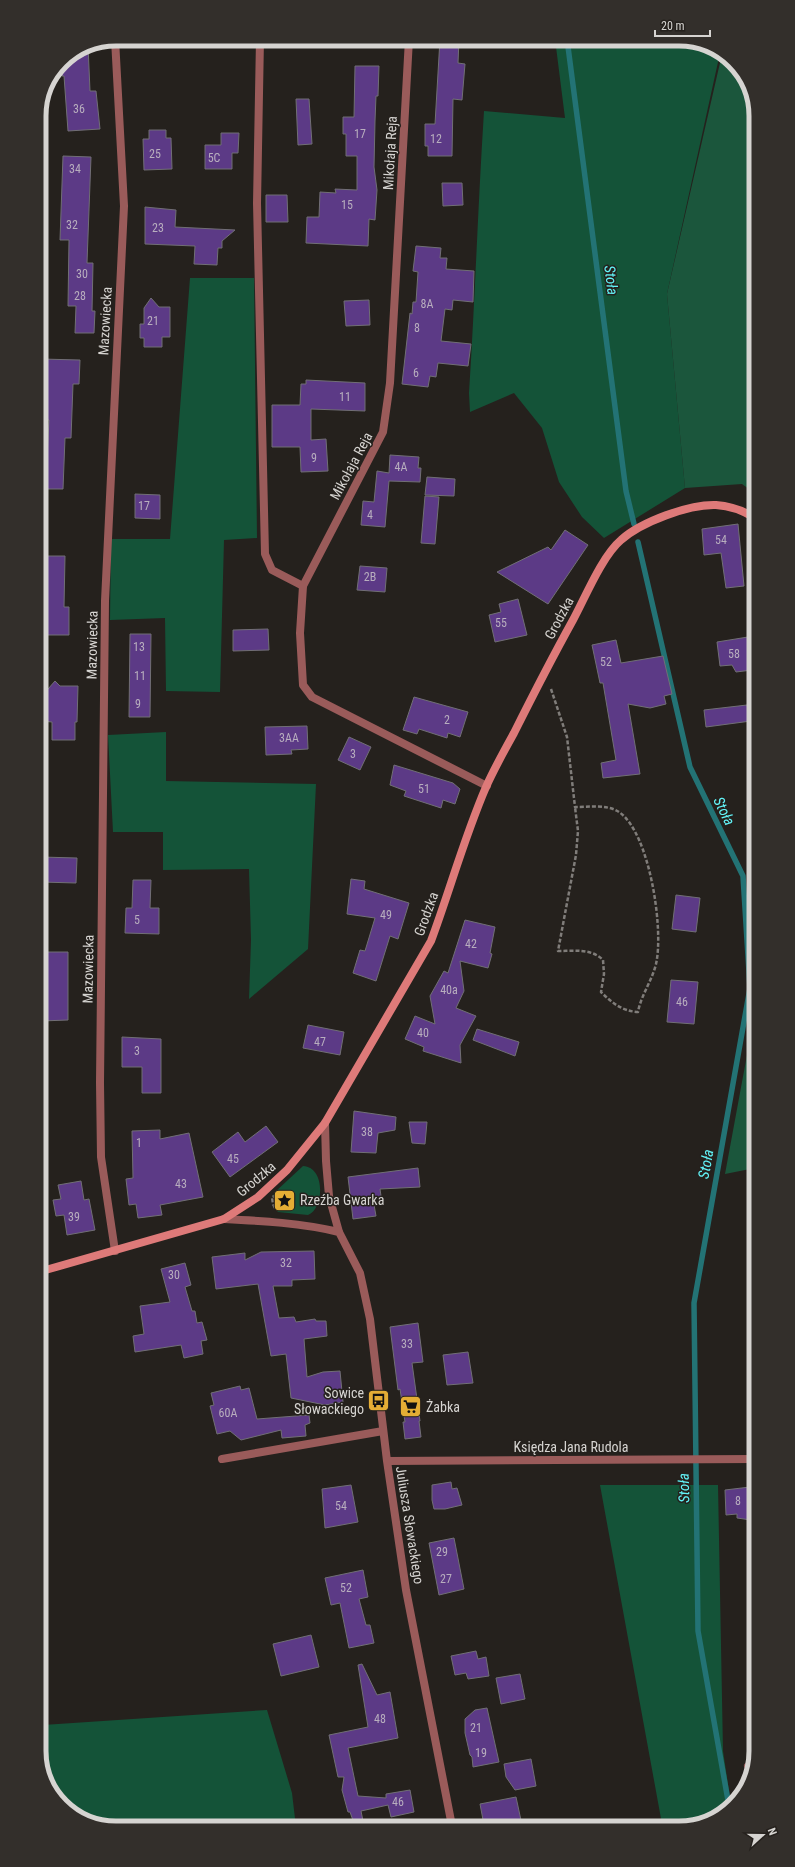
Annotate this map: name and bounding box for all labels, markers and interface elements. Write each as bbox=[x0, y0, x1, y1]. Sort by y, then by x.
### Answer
scale bar bbox=[655, 12, 710, 38]
text: 20 m bbox=[661, 19, 685, 33]
house number: 36 bbox=[73, 102, 85, 116]
street label: Mikołaja Reja bbox=[380, 116, 400, 190]
house number: 17 bbox=[354, 127, 366, 141]
house number: 12 bbox=[430, 132, 442, 146]
house number: 25 bbox=[149, 147, 161, 161]
house number: 5C bbox=[208, 151, 221, 165]
house number: 34 bbox=[69, 162, 81, 176]
house number: 15 bbox=[341, 198, 353, 212]
house number: 32 bbox=[66, 218, 78, 232]
house number: 23 bbox=[152, 221, 164, 235]
water label: Stoła bbox=[600, 264, 622, 296]
house number: 30 bbox=[76, 267, 88, 281]
street label: Mazowiecka bbox=[95, 286, 115, 356]
house number: 28 bbox=[74, 289, 86, 303]
house number: 8A bbox=[421, 297, 434, 311]
house number: 21 bbox=[147, 314, 159, 328]
house number: 8 bbox=[414, 321, 420, 335]
house number: 6 bbox=[413, 366, 419, 380]
house number: 11 bbox=[339, 390, 351, 404]
street label: Mikołaja Reja bbox=[327, 429, 375, 503]
house number: 9 bbox=[311, 451, 317, 465]
house number: 4A bbox=[395, 460, 408, 474]
house number: 17 bbox=[138, 499, 150, 513]
house number: 4 bbox=[367, 508, 373, 522]
house number: 54 bbox=[715, 533, 727, 547]
house number: 2B bbox=[364, 570, 376, 584]
street label: Grodzka bbox=[541, 594, 577, 642]
street label: Mazowiecka bbox=[83, 611, 101, 679]
house number: 55 bbox=[495, 616, 507, 630]
house number: 13 bbox=[133, 640, 145, 654]
house number: 58 bbox=[728, 647, 740, 661]
house number: 52 bbox=[600, 655, 612, 669]
house number: 11 bbox=[134, 669, 146, 683]
house number: 9 bbox=[135, 697, 141, 711]
house number: 2 bbox=[444, 713, 450, 727]
house number: 3AA bbox=[279, 731, 299, 745]
house number: 3 bbox=[350, 747, 356, 761]
house number: 51 bbox=[418, 782, 430, 796]
water label: Stoła bbox=[709, 794, 739, 828]
street label: Grodzka bbox=[411, 890, 441, 938]
house number: 49 bbox=[380, 908, 392, 922]
house number: 5 bbox=[134, 913, 140, 927]
street label: Mazowiecka bbox=[79, 935, 97, 1003]
house number: 42 bbox=[465, 937, 477, 951]
house number: 40a bbox=[440, 983, 458, 997]
house number: 46 bbox=[676, 995, 688, 1009]
house number: 40 bbox=[417, 1026, 429, 1040]
house number: 47 bbox=[314, 1035, 326, 1049]
house number: 3 bbox=[134, 1044, 140, 1058]
house number: 38 bbox=[361, 1125, 373, 1139]
house number: 1 bbox=[136, 1136, 142, 1150]
water label: Stoła bbox=[695, 1148, 717, 1180]
house number: 45 bbox=[227, 1152, 239, 1166]
street label: Grodzka bbox=[233, 1158, 279, 1200]
house number: 43 bbox=[175, 1177, 187, 1191]
place icon: Rzeźba Gwarka bbox=[271, 1187, 297, 1213]
place label: Rzeźba Gwarka bbox=[300, 1192, 384, 1208]
house number: 39 bbox=[68, 1210, 80, 1224]
house number: 32 bbox=[280, 1256, 292, 1270]
house number: 30 bbox=[168, 1268, 180, 1282]
house number: 33 bbox=[401, 1337, 413, 1351]
place label: Sowice Słowackiego bbox=[294, 1385, 364, 1417]
bus stop icon: Sowice Słowackiego bbox=[366, 1388, 392, 1414]
supermarket icon: Żabka bbox=[397, 1394, 423, 1420]
place label: Żabka bbox=[426, 1399, 460, 1415]
house number: 60A bbox=[219, 1406, 237, 1420]
street label: Księdza Jana Rudola bbox=[513, 1439, 629, 1455]
street label: Juliusza Słowackiego bbox=[393, 1465, 427, 1585]
water label: Stoła bbox=[675, 1473, 693, 1503]
house number: 8 bbox=[735, 1494, 741, 1508]
house number: 54 bbox=[335, 1499, 347, 1513]
house number: 29 bbox=[436, 1545, 448, 1559]
house number: 27 bbox=[440, 1572, 452, 1586]
house number: 52 bbox=[340, 1581, 352, 1595]
house number: 48 bbox=[374, 1712, 386, 1726]
house number: 21 bbox=[470, 1721, 482, 1735]
house number: 19 bbox=[475, 1746, 487, 1760]
house number: 46 bbox=[392, 1795, 404, 1809]
north arrow bbox=[743, 1815, 783, 1855]
text: N bbox=[765, 1826, 779, 1837]

